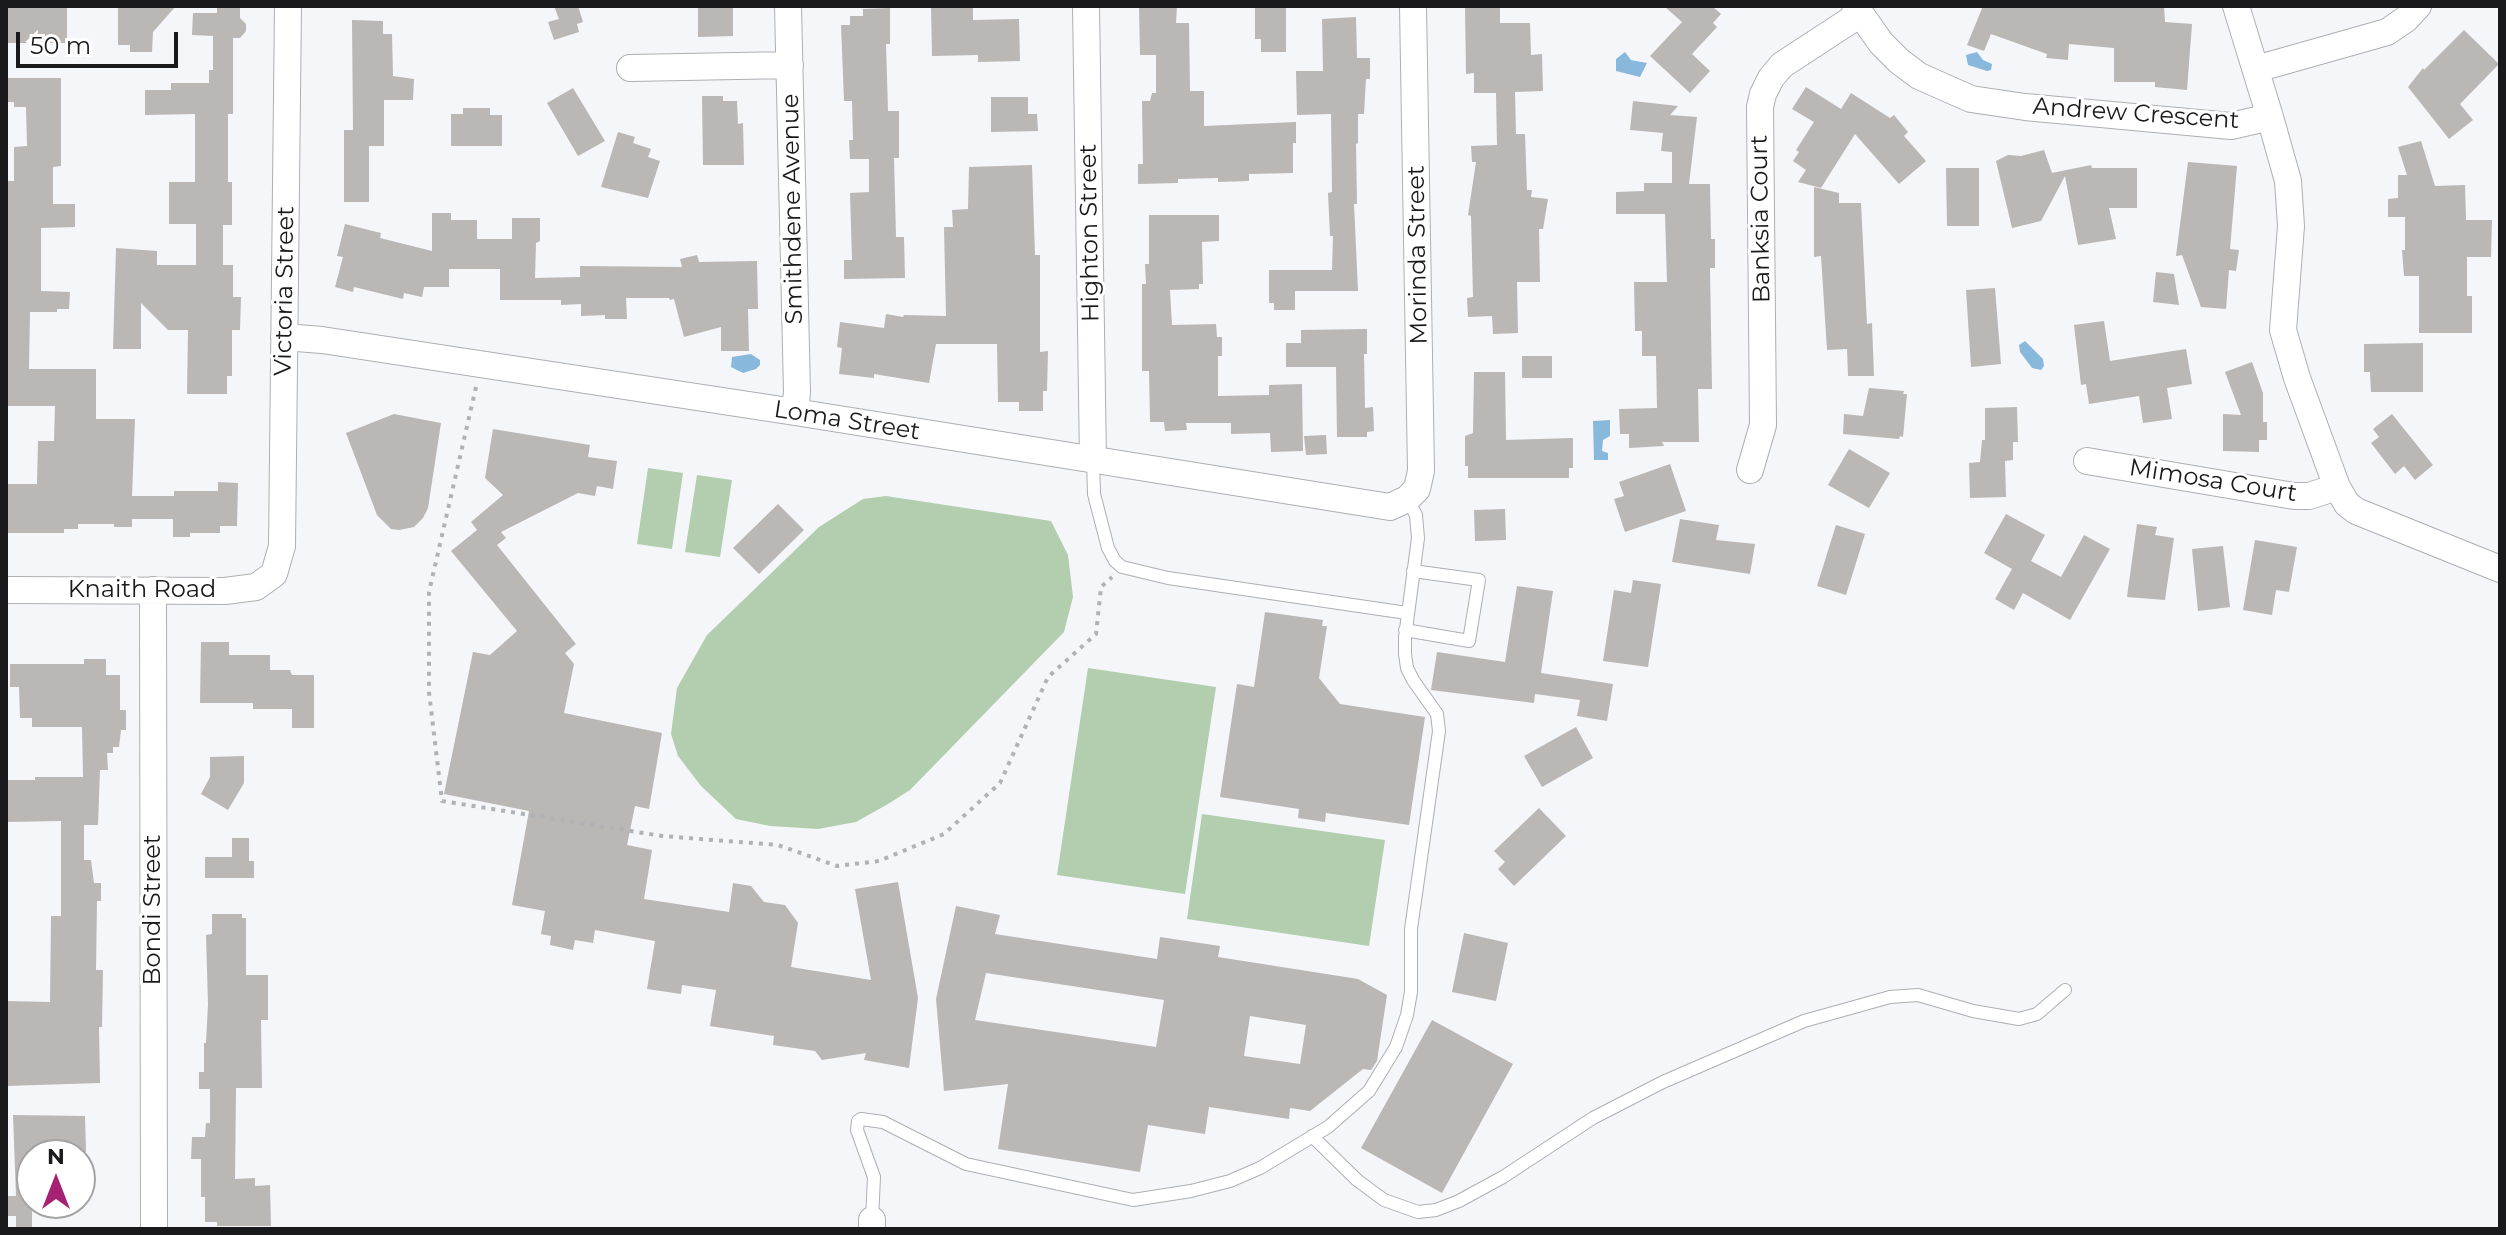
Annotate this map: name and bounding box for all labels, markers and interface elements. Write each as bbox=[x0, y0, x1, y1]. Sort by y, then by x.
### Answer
scale bar bbox=[20, 16, 182, 66]
text: 50 m bbox=[30, 31, 91, 60]
street label: Andrew Crescent bbox=[2032, 92, 2240, 136]
street label: Smithdene Avenue bbox=[777, 93, 809, 325]
street label: Banksia Court bbox=[1745, 135, 1777, 303]
street label: Highton Street bbox=[1074, 144, 1106, 322]
street label: Morinda Street bbox=[1402, 165, 1434, 345]
street label: Victoria Street bbox=[269, 206, 301, 376]
street label: Loma Street bbox=[772, 395, 922, 447]
street label: Mimosa Court bbox=[2127, 454, 2299, 508]
street label: Knaith Road bbox=[68, 576, 216, 604]
street label: Bondi Street bbox=[139, 835, 167, 985]
north arrow bbox=[16, 1139, 96, 1219]
text: N bbox=[47, 1143, 65, 1170]

